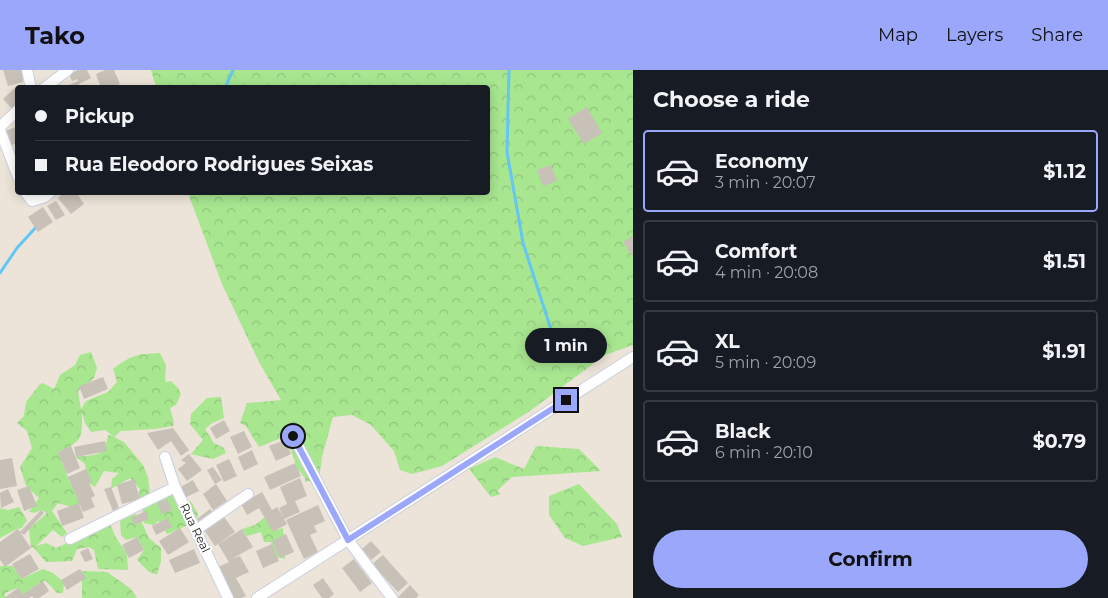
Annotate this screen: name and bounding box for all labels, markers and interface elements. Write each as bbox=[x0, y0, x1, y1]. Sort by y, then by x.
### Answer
text: Tako bbox=[25, 21, 85, 50]
text: Map bbox=[878, 24, 918, 46]
text: Layers bbox=[946, 24, 1003, 46]
text: Share bbox=[1031, 24, 1083, 46]
text: Choose a ride bbox=[653, 86, 810, 113]
text: Pickup bbox=[65, 105, 134, 128]
icon: car bbox=[655, 149, 700, 194]
text: Economy bbox=[715, 150, 808, 173]
text: Rua Eleodoro Rodrigues Seixas bbox=[65, 153, 373, 176]
text: $1.12 bbox=[1043, 160, 1086, 183]
text: 3 min · 20:07 bbox=[715, 173, 816, 192]
icon: car bbox=[655, 239, 700, 284]
text: Comfort bbox=[715, 240, 797, 263]
text: $1.51 bbox=[1043, 250, 1086, 273]
text: 4 min · 20:08 bbox=[715, 263, 818, 282]
callout: 1 min bbox=[525, 328, 607, 362]
icon: car bbox=[655, 329, 700, 374]
text: XL bbox=[715, 330, 740, 353]
text: 1 min bbox=[544, 336, 588, 355]
text: $1.91 bbox=[1042, 340, 1086, 363]
text: 5 min · 20:09 bbox=[715, 353, 816, 372]
route end bbox=[555, 389, 577, 411]
icon: car bbox=[655, 419, 700, 464]
text: Black bbox=[715, 420, 771, 443]
route start bbox=[282, 425, 304, 447]
text: $0.79 bbox=[1033, 430, 1086, 453]
text: 6 min · 20:10 bbox=[715, 443, 813, 462]
street label: Rua Real bbox=[177, 501, 214, 555]
button: Confirm bbox=[653, 530, 1088, 588]

